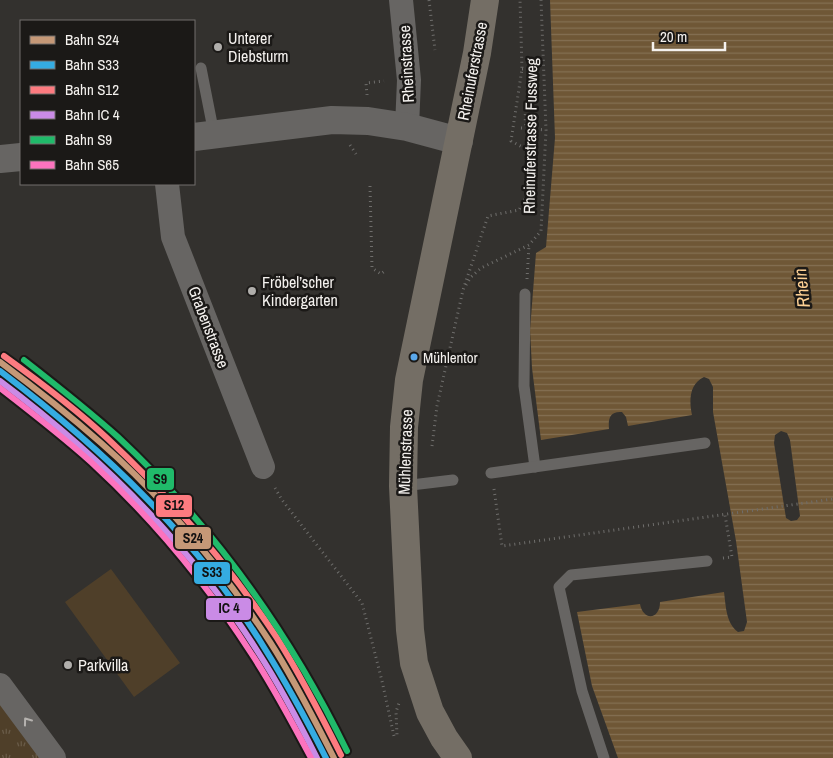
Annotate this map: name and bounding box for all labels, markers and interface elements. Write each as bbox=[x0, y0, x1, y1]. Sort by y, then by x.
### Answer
legend bbox=[20, 20, 195, 185]
street label: Rheinuferstrasse bbox=[452, 20, 492, 122]
scale bar bbox=[653, 20, 726, 52]
street label: Rheinstrasse bbox=[393, 25, 419, 103]
text: 20 m bbox=[660, 26, 687, 47]
place label: Unterer Diebsturm bbox=[228, 27, 289, 67]
text: Bahn S24 bbox=[65, 29, 119, 50]
marker: Unterer Diebsturm bbox=[212, 41, 224, 53]
text: Bahn S33 bbox=[65, 54, 119, 75]
street label: Rheinuferstrasse Fussweg bbox=[518, 57, 542, 214]
text: Bahn S12 bbox=[65, 79, 119, 100]
text: Bahn IC 4 bbox=[65, 104, 120, 125]
text: Bahn S9 bbox=[65, 129, 112, 150]
text: Bahn S65 bbox=[65, 154, 119, 175]
water label: Rhein bbox=[787, 267, 816, 309]
place label: Fröbel’scher Kindergarten bbox=[262, 271, 338, 311]
street label: Grabenstrasse bbox=[183, 283, 235, 371]
marker: Fröbel’scher Kindergarten bbox=[246, 285, 258, 297]
place label: Mühlentor bbox=[423, 347, 478, 368]
marker: Mühlentor bbox=[409, 352, 419, 362]
street label: Mühlenstrasse bbox=[393, 409, 417, 495]
line badge: S9 bbox=[146, 467, 175, 491]
text: S9 bbox=[153, 470, 167, 488]
line badge: S12 bbox=[155, 494, 193, 518]
text: S12 bbox=[164, 496, 184, 514]
line badge: S24 bbox=[174, 526, 212, 550]
text: S24 bbox=[183, 529, 204, 547]
line badge: S33 bbox=[193, 561, 231, 585]
text: S33 bbox=[202, 563, 222, 581]
line badge: IC 4 bbox=[205, 597, 252, 621]
text: IC 4 bbox=[218, 599, 240, 617]
place label: Parkvilla bbox=[78, 654, 129, 676]
marker: Parkvilla bbox=[62, 659, 74, 671]
one-way arrow bbox=[24, 717, 33, 727]

